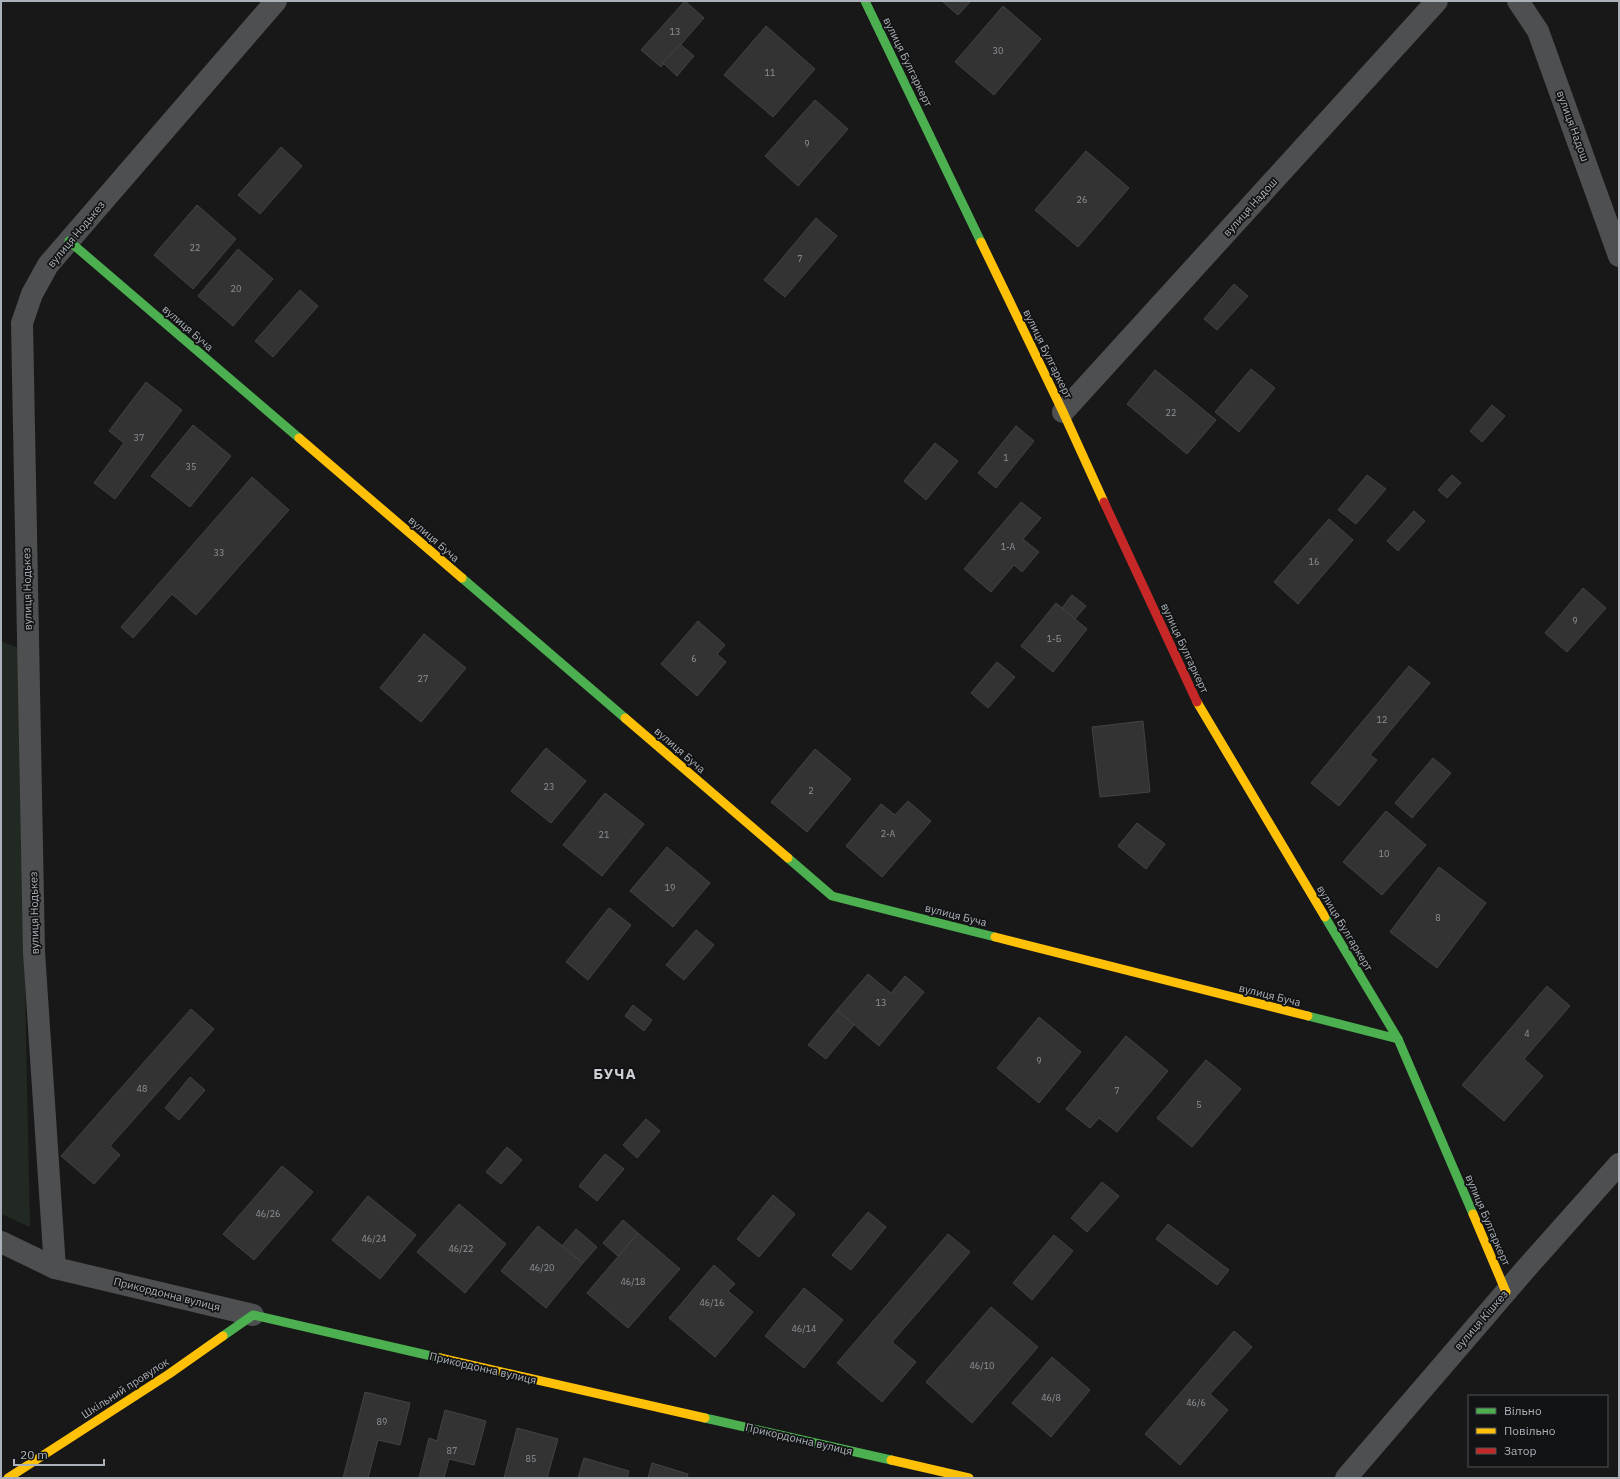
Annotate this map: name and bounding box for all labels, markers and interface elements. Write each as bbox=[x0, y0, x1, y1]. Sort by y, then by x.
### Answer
street label: вулиця Булгаркерт bbox=[880, 15, 936, 109]
house number: 13 bbox=[670, 26, 680, 37]
house number: 30 bbox=[993, 45, 1003, 56]
house number: 11 bbox=[765, 67, 775, 78]
street label: вулиця Надош bbox=[1554, 89, 1592, 163]
house number: 9 bbox=[804, 138, 810, 149]
street label: вулиця Надош bbox=[1220, 175, 1280, 239]
house number: 26 bbox=[1077, 194, 1087, 205]
street label: вулиця Нодькез bbox=[44, 198, 108, 270]
house number: 22 bbox=[190, 242, 200, 253]
house number: 7 bbox=[797, 253, 803, 264]
house number: 20 bbox=[231, 283, 241, 294]
street label: вулиця Буча bbox=[160, 302, 217, 354]
street label: вулиця Булгаркерт bbox=[1020, 307, 1076, 401]
house number: 22 bbox=[1166, 407, 1176, 418]
house number: 37 bbox=[134, 432, 144, 443]
house number: 1 bbox=[1003, 452, 1009, 463]
house number: 35 bbox=[186, 461, 196, 472]
street label: вулиця Буча bbox=[406, 513, 463, 565]
house number: 1-А bbox=[1001, 541, 1016, 552]
house number: 33 bbox=[214, 547, 224, 558]
street label: вулиця Нодькез bbox=[19, 548, 35, 630]
house number: 16 bbox=[1309, 556, 1319, 567]
street label: вулиця Булгаркерт bbox=[1158, 601, 1212, 695]
house number: 9 bbox=[1572, 615, 1578, 626]
house number: 1-Б bbox=[1047, 633, 1062, 644]
house number: 6 bbox=[691, 653, 697, 664]
house number: 27 bbox=[418, 673, 428, 684]
house number: 12 bbox=[1377, 714, 1387, 725]
street label: вулиця Буча bbox=[652, 724, 709, 776]
house number: 23 bbox=[544, 781, 554, 792]
house number: 2 bbox=[808, 785, 814, 796]
house number: 2-А bbox=[881, 828, 896, 839]
house number: 21 bbox=[599, 829, 609, 840]
house number: 10 bbox=[1379, 848, 1389, 859]
street label: вулиця Нодькез bbox=[26, 872, 42, 954]
house number: 19 bbox=[665, 882, 675, 893]
street label: вулиця Булгаркерт bbox=[1314, 882, 1376, 974]
street label: вулиця Буча bbox=[924, 901, 989, 929]
house number: 8 bbox=[1435, 912, 1441, 923]
street label: вулиця Буча bbox=[1238, 981, 1303, 1009]
house number: 13 bbox=[876, 997, 886, 1008]
house number: 4 bbox=[1524, 1028, 1530, 1039]
house number: 9 bbox=[1036, 1055, 1042, 1066]
district label: БУЧА bbox=[593, 1064, 637, 1083]
house number: 48 bbox=[137, 1083, 147, 1094]
house number: 7 bbox=[1114, 1085, 1120, 1096]
house number: 5 bbox=[1196, 1099, 1202, 1110]
street label: вулиця Булгаркерт bbox=[1462, 1172, 1514, 1268]
house number: 46/26 bbox=[255, 1208, 281, 1219]
house number: 46/24 bbox=[361, 1233, 387, 1244]
house number: 46/22 bbox=[448, 1243, 474, 1254]
house number: 46/20 bbox=[529, 1262, 555, 1273]
street label: Прикордонна вулиця bbox=[112, 1274, 222, 1314]
house number: 46/18 bbox=[620, 1276, 646, 1287]
street label: вулиця Кішкез bbox=[1451, 1287, 1511, 1353]
house number: 46/16 bbox=[699, 1297, 725, 1308]
house number: 46/14 bbox=[791, 1323, 817, 1334]
street label: Прикордонна вулиця bbox=[428, 1349, 538, 1387]
street label: Шкільний провулок bbox=[78, 1354, 172, 1422]
house number: 46/10 bbox=[969, 1360, 995, 1371]
house number: 46/8 bbox=[1041, 1392, 1061, 1403]
legend bbox=[1468, 1395, 1608, 1467]
house number: 46/6 bbox=[1186, 1397, 1206, 1408]
text: Вільно bbox=[1504, 1403, 1542, 1418]
house number: 89 bbox=[377, 1416, 387, 1427]
street label: Прикордонна вулиця bbox=[744, 1420, 854, 1458]
text: Повільно bbox=[1504, 1423, 1556, 1438]
scale bar bbox=[14, 1441, 104, 1467]
text: Затор bbox=[1504, 1443, 1537, 1458]
house number: 87 bbox=[447, 1445, 457, 1456]
text: 20 m bbox=[20, 1447, 48, 1462]
house number: 85 bbox=[526, 1453, 536, 1464]

